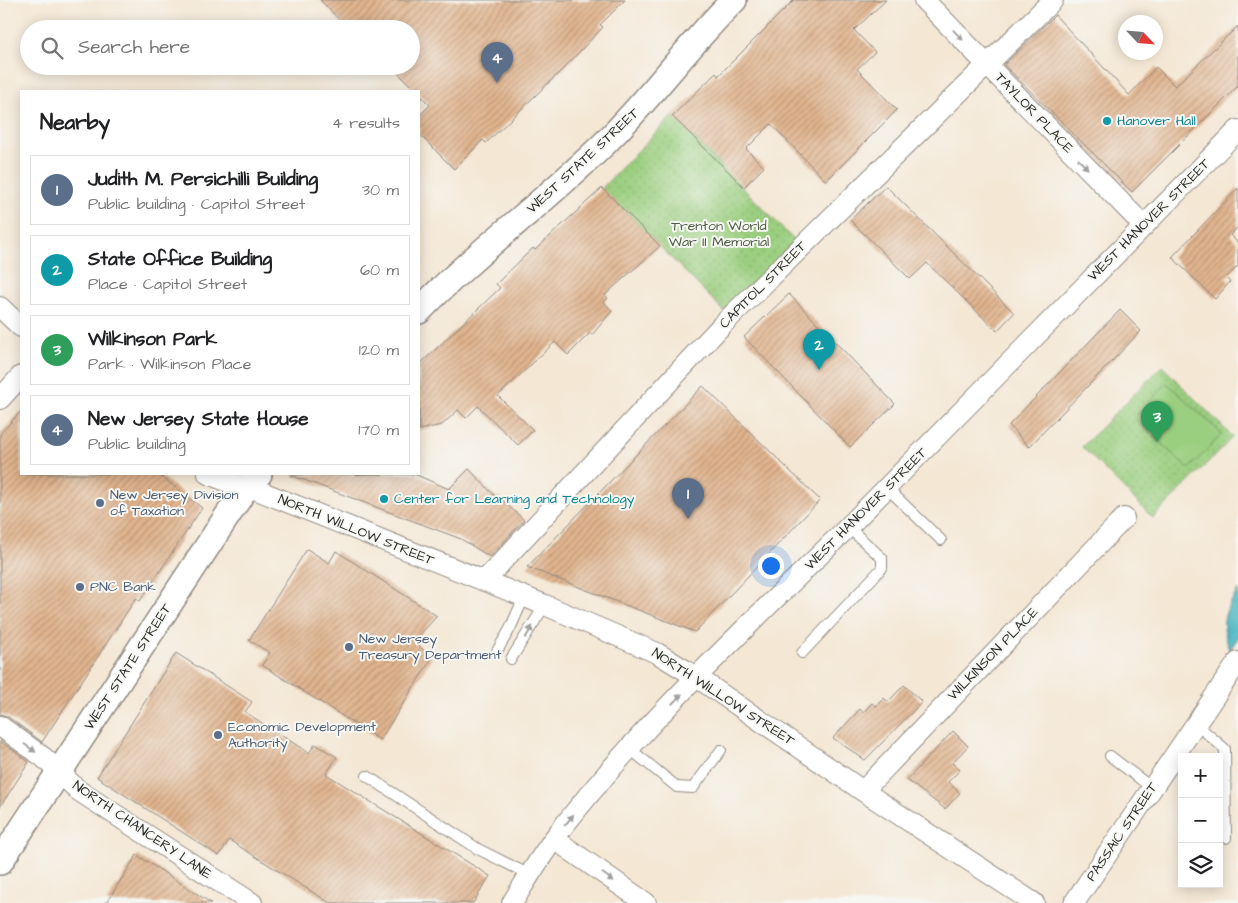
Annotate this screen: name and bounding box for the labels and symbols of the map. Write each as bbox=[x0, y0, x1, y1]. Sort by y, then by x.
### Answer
north arrow bbox=[1118, 15, 1163, 60]
one-way arrow bbox=[952, 29, 964, 41]
pin: 4 bbox=[481, 42, 513, 83]
street label: TAYLOR PLACE bbox=[990, 68, 1078, 158]
street label: WEST STATE STREET bbox=[522, 103, 644, 218]
place label: Hanover Hall bbox=[1117, 111, 1196, 131]
marker: Hanover Hall bbox=[1101, 115, 1113, 127]
street label: WEST HANOVER STREET bbox=[1083, 154, 1215, 286]
one-way arrow bbox=[1077, 158, 1089, 170]
park label: Trenton World War II Memorial bbox=[669, 216, 769, 252]
street label: CAPITOL STREET bbox=[715, 237, 811, 333]
pin: 2 bbox=[803, 329, 835, 370]
pin: 3 bbox=[1141, 401, 1173, 442]
street label: WEST HANOVER STREET bbox=[800, 443, 932, 575]
pin: 1 bbox=[672, 478, 704, 519]
place label: New Jersey Division of Taxation bbox=[110, 485, 238, 521]
street label: NORTH WILLOW STREET bbox=[275, 489, 437, 571]
place label: Center for Learning and Technology bbox=[394, 489, 635, 509]
marker: Center for Learning and Technology bbox=[378, 493, 390, 505]
marker: New Jersey Division of Taxation bbox=[94, 497, 106, 509]
your location bbox=[758, 553, 784, 579]
place label: PNC Bank bbox=[90, 577, 156, 597]
marker: PNC Bank bbox=[74, 581, 86, 593]
street label: WEST STATE STREET bbox=[80, 600, 177, 734]
street label: WILKINSON PLACE bbox=[943, 602, 1043, 705]
one-way arrow bbox=[524, 626, 533, 639]
place label: New Jersey Treasury Department bbox=[359, 629, 502, 665]
marker: New Jersey Treasury Department bbox=[343, 641, 355, 653]
street label: NORTH WILLOW STREET bbox=[648, 643, 799, 751]
one-way arrow bbox=[671, 693, 683, 705]
place label: Economic Development Authority bbox=[228, 717, 376, 753]
marker: Economic Development Authority bbox=[212, 729, 224, 741]
one-way arrow bbox=[23, 743, 37, 753]
street label: NORTH CHANCERY LANE bbox=[68, 776, 216, 885]
street label: PASSAIC STREET bbox=[1081, 778, 1163, 885]
one-way arrow bbox=[564, 813, 575, 826]
one-way arrow bbox=[601, 872, 615, 882]

